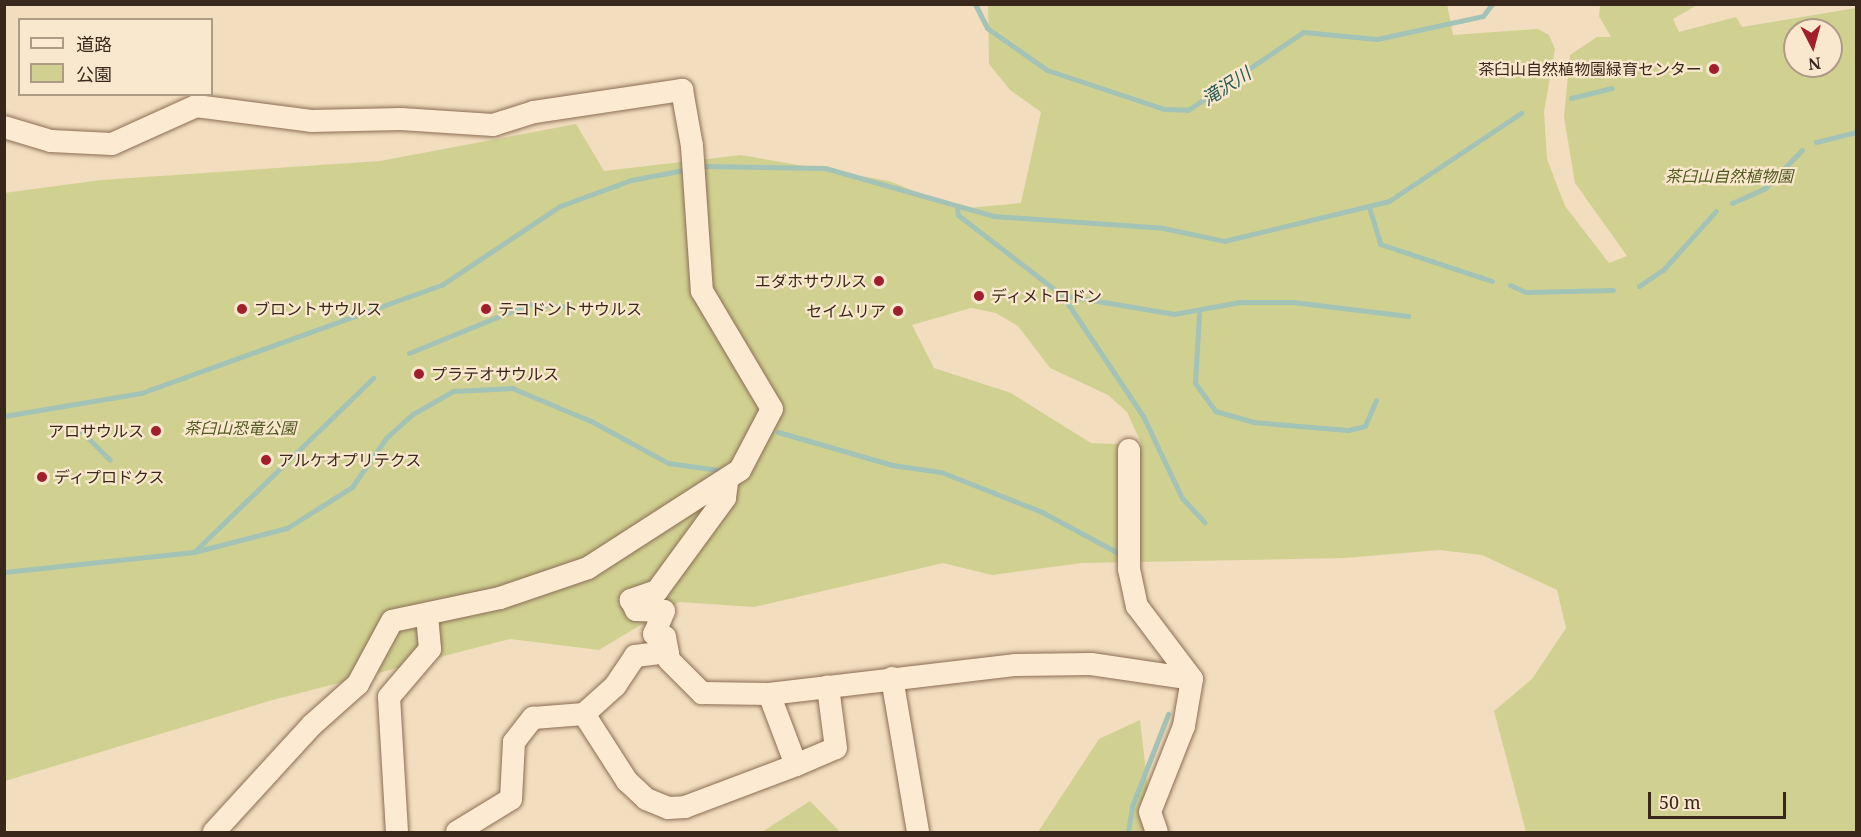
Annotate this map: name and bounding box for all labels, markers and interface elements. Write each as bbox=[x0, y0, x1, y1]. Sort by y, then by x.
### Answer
legend bbox=[18, 18, 213, 96]
north arrow bbox=[1783, 18, 1843, 78]
text: 道路 bbox=[76, 32, 112, 56]
text: N bbox=[1807, 52, 1822, 76]
place label: 茶臼山自然植物園緑育センター bbox=[1478, 59, 1702, 79]
text: 公園 bbox=[76, 62, 112, 86]
water label: 滝沢川 bbox=[1197, 62, 1255, 110]
marker: 茶臼山自然植物園緑育センター bbox=[1707, 62, 1721, 76]
park label: 茶臼山自然植物園 bbox=[1665, 166, 1793, 186]
place label: エダホサウルス bbox=[755, 271, 867, 291]
marker: エダホサウルス bbox=[872, 274, 886, 288]
place label: ディメトロドン bbox=[991, 286, 1103, 306]
marker: ディメトロドン bbox=[972, 289, 986, 303]
place label: ブロントサウルス bbox=[254, 299, 382, 319]
place label: テコドントサウルス bbox=[498, 299, 642, 319]
place label: セイムリア bbox=[806, 301, 886, 321]
marker: ブロントサウルス bbox=[235, 302, 249, 316]
marker: テコドントサウルス bbox=[479, 302, 493, 316]
marker: セイムリア bbox=[891, 304, 905, 318]
place label: プラテオサウルス bbox=[431, 364, 559, 384]
marker: プラテオサウルス bbox=[412, 367, 426, 381]
park label: 茶臼山恐竜公園 bbox=[184, 418, 296, 438]
place label: アロサウルス bbox=[48, 421, 144, 441]
marker: アロサウルス bbox=[149, 424, 163, 438]
place label: アルケオプリテクス bbox=[278, 450, 422, 470]
marker: アルケオプリテクス bbox=[259, 453, 273, 467]
place label: ディプロドクス bbox=[54, 467, 166, 487]
marker: ディプロドクス bbox=[35, 470, 49, 484]
scale bar bbox=[1651, 780, 1789, 818]
text: 50 m bbox=[1659, 790, 1701, 814]

